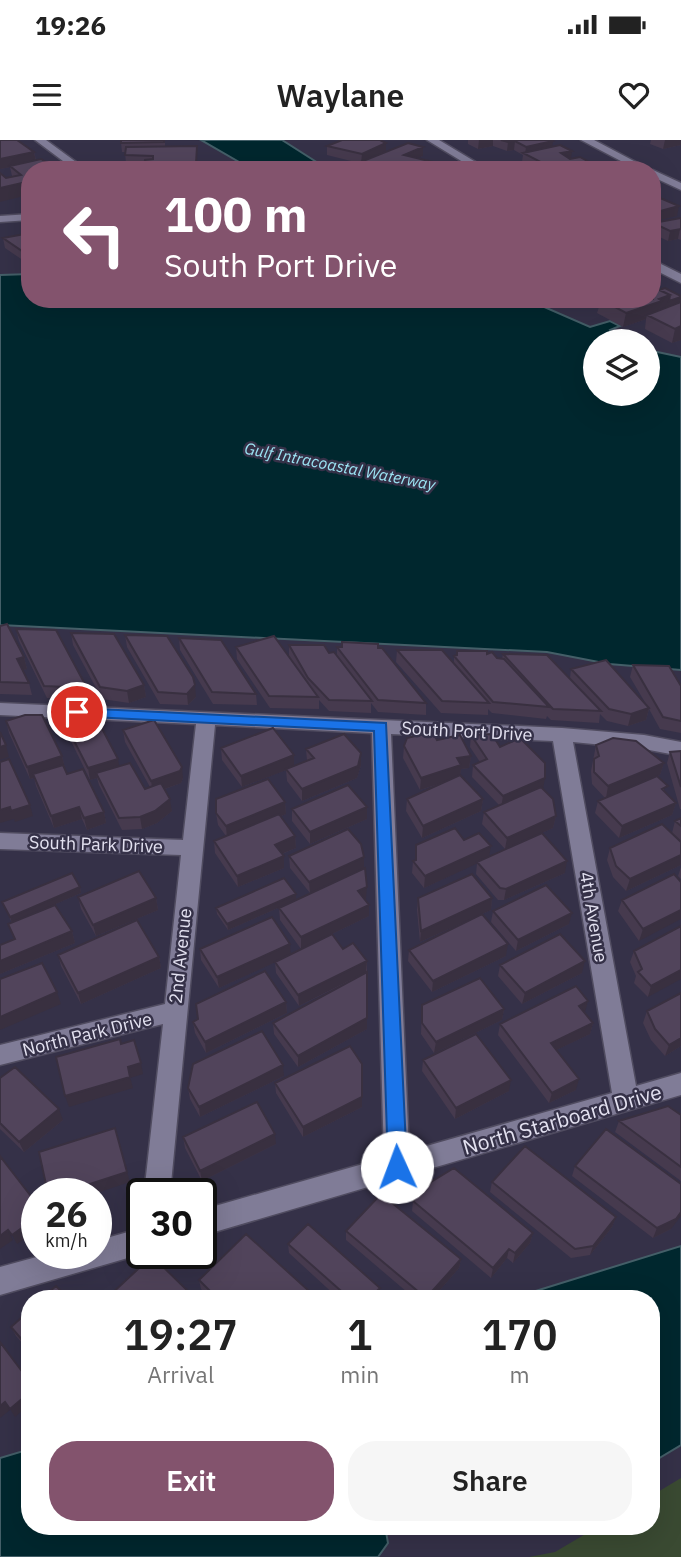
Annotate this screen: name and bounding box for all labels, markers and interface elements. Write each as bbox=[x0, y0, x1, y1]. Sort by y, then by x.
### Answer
text: 19:26 bbox=[35, 8, 106, 42]
text: Waylane bbox=[277, 74, 404, 116]
icon: menu bbox=[28, 76, 66, 114]
icon: heart bbox=[615, 76, 653, 114]
text: 100 m bbox=[164, 182, 308, 245]
icon: left bbox=[49, 189, 140, 280]
text: South Port Drive bbox=[164, 244, 397, 286]
map controls bbox=[583, 329, 660, 406]
button: layers bbox=[583, 329, 660, 406]
water label: Gulf Intracoastal Waterway bbox=[243, 438, 438, 495]
pin bbox=[47, 682, 107, 742]
icon: arrive bbox=[58, 693, 96, 731]
street label: South Port Drive bbox=[401, 716, 533, 746]
street label: South Park Drive bbox=[29, 830, 163, 858]
street label: 4th Avenue bbox=[575, 870, 613, 964]
street label: 2nd Avenue bbox=[164, 907, 196, 1005]
street label: North Park Drive bbox=[20, 1007, 154, 1061]
street label: North Starboard Drive bbox=[459, 1077, 665, 1161]
position arrow bbox=[360, 1130, 434, 1204]
speed limit sign: 30 bbox=[126, 1178, 217, 1269]
text: 26 bbox=[45, 1191, 88, 1237]
text: km/h bbox=[45, 1229, 88, 1252]
text: 19:27 bbox=[124, 1307, 238, 1362]
text: 1 bbox=[347, 1307, 372, 1362]
text: 170 bbox=[482, 1307, 557, 1362]
text: Arrival bbox=[147, 1359, 214, 1389]
text: min bbox=[340, 1359, 379, 1389]
text: m bbox=[510, 1359, 530, 1389]
button: Exit bbox=[49, 1441, 334, 1521]
button: Share bbox=[348, 1441, 632, 1521]

